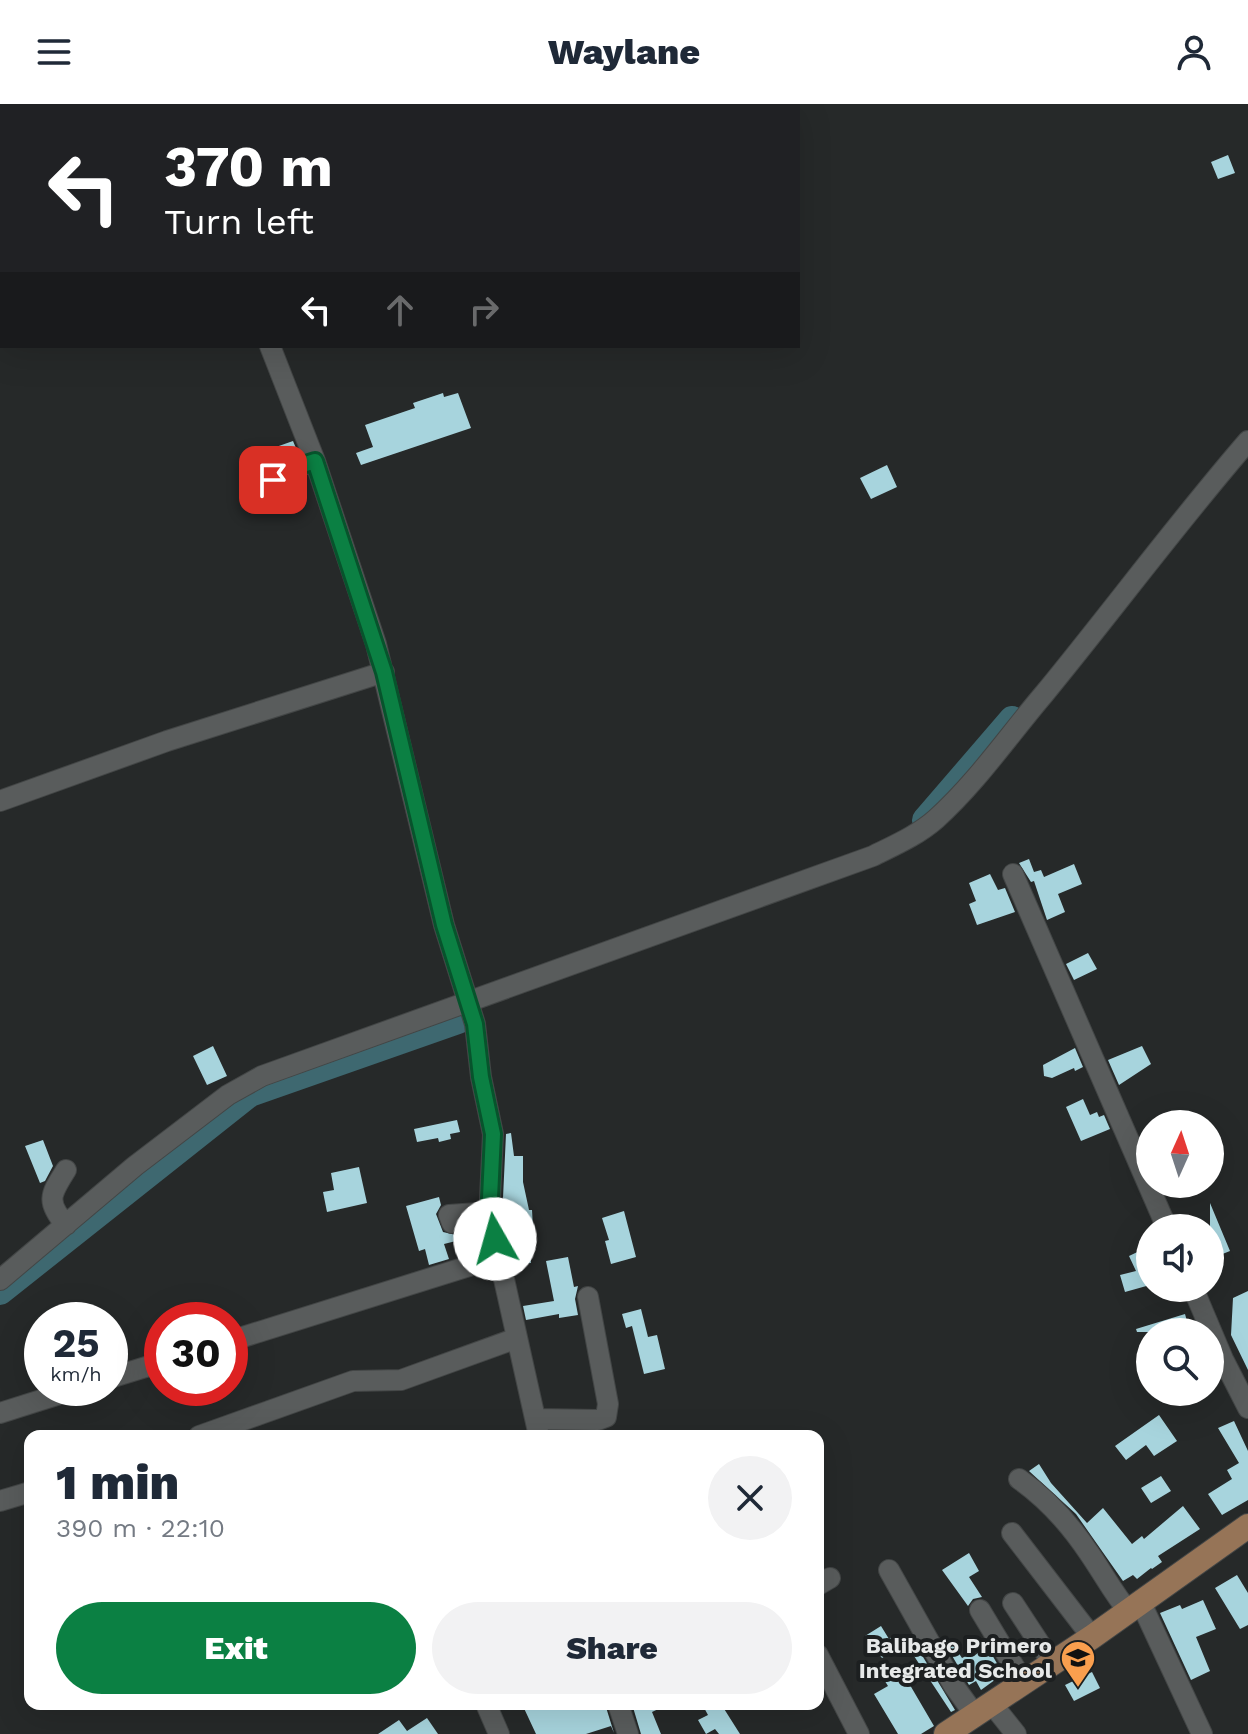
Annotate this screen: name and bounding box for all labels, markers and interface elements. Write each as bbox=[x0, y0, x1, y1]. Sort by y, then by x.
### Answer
icon: menu bbox=[32, 30, 76, 74]
icon: person bbox=[1172, 30, 1216, 74]
text: Waylane bbox=[548, 31, 700, 73]
text: 370 m bbox=[164, 134, 333, 200]
icon: left bbox=[32, 136, 136, 240]
text: Turn left bbox=[164, 201, 314, 243]
icon: left bbox=[294, 288, 338, 332]
icon: ahead bbox=[378, 288, 422, 332]
icon: right bbox=[462, 288, 506, 332]
pin bbox=[239, 446, 307, 514]
icon: arrive bbox=[251, 458, 295, 502]
north arrow bbox=[1136, 1110, 1224, 1198]
map controls bbox=[1136, 1110, 1224, 1406]
position arrow bbox=[453, 1197, 537, 1281]
button: sound bbox=[1136, 1214, 1224, 1302]
speed limit sign: 30 bbox=[144, 1302, 248, 1406]
button: search bbox=[1136, 1318, 1224, 1406]
text: 25 bbox=[52, 1320, 100, 1367]
text: km/h bbox=[50, 1362, 102, 1386]
text: 1 min bbox=[56, 1454, 179, 1511]
button: close bbox=[708, 1456, 792, 1540]
text: 390 m · 22:10 bbox=[56, 1513, 225, 1543]
button: Exit bbox=[56, 1602, 416, 1694]
button: Share bbox=[432, 1602, 792, 1694]
place label: Balibago Primero Integrated School bbox=[859, 1633, 1053, 1683]
school or university icon: Balibago Primero Integrated School bbox=[1059, 1639, 1097, 1689]

